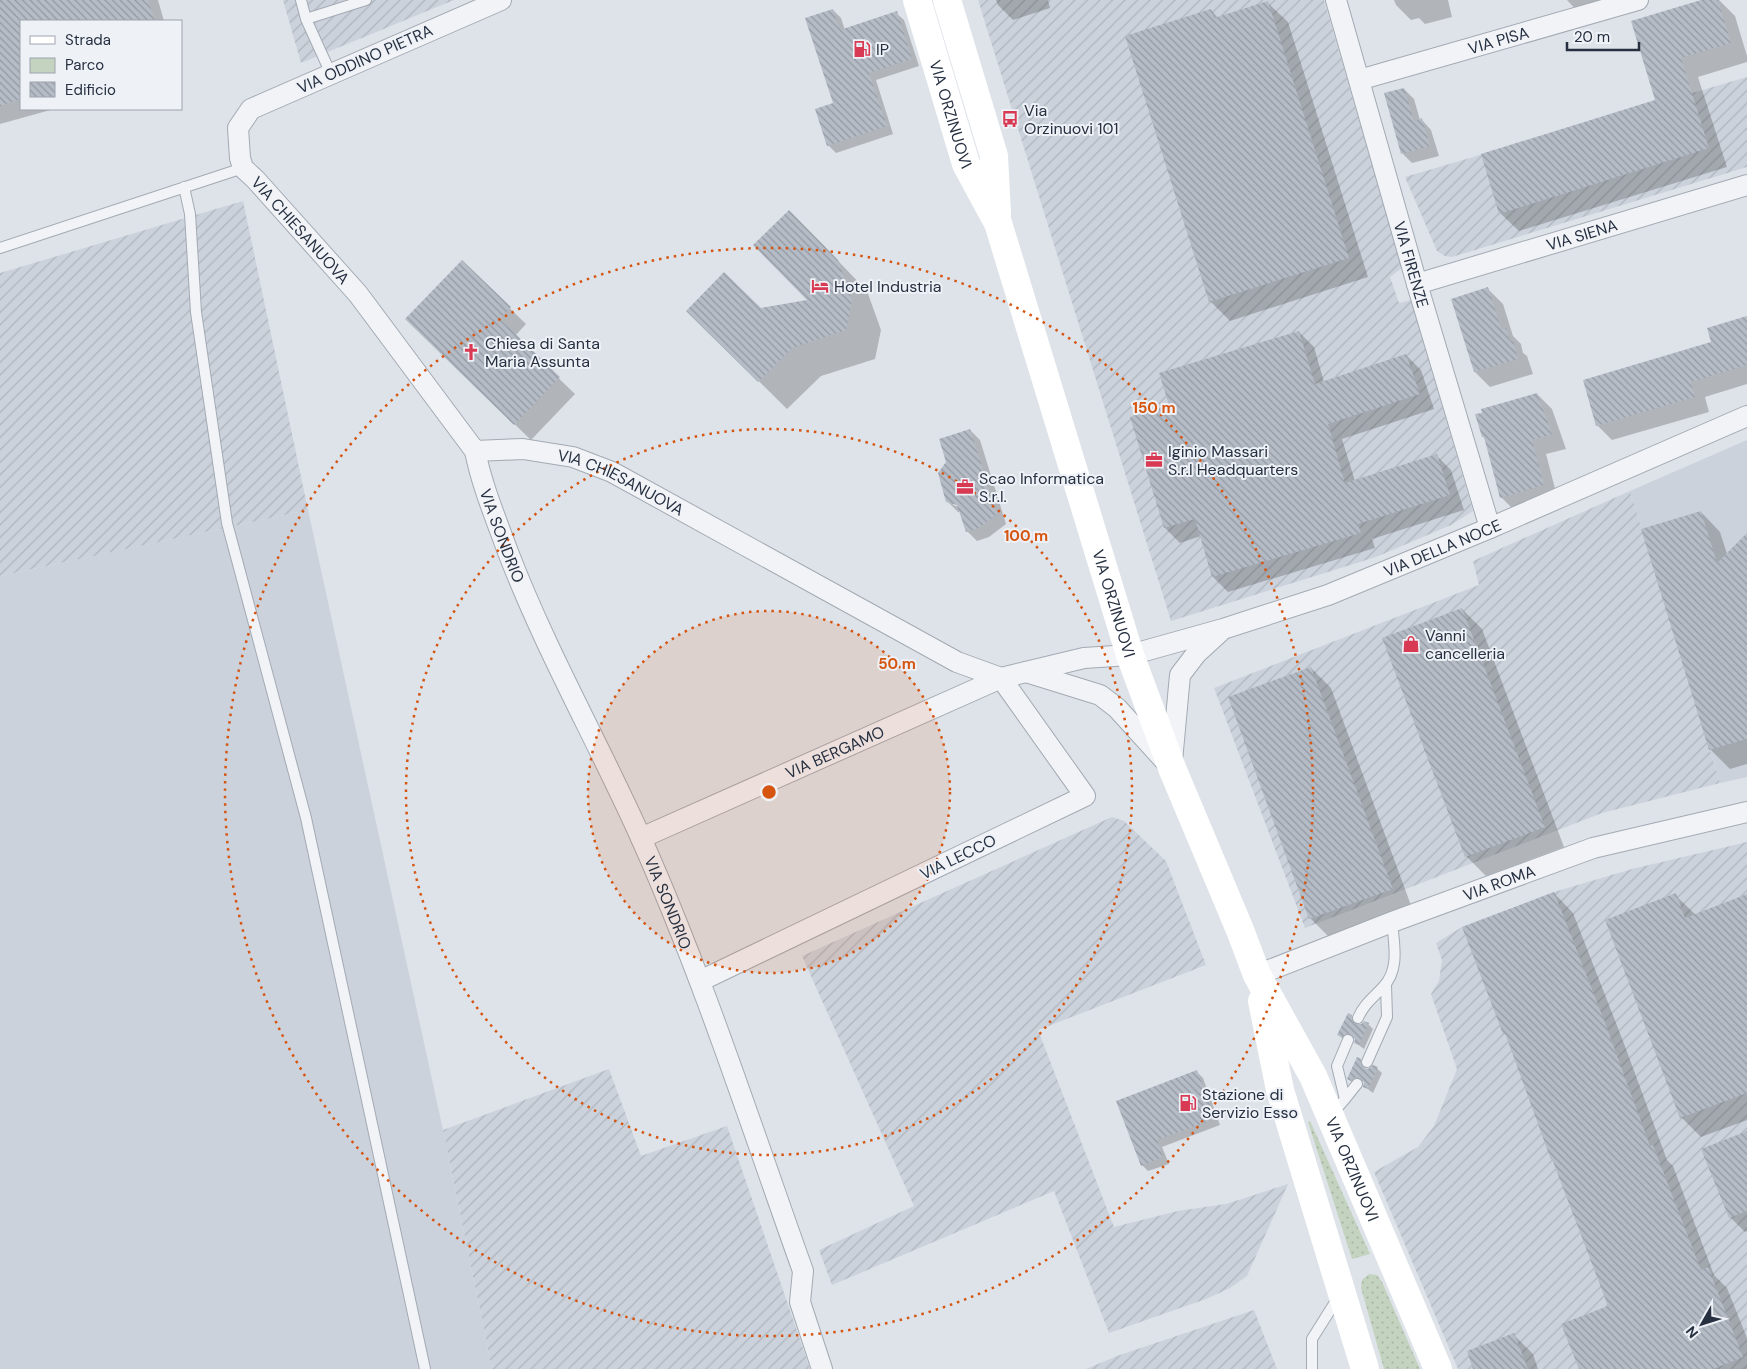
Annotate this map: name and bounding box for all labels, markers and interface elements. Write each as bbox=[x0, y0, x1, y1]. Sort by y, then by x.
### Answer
street label: VIA ODDINO PIETRA bbox=[294, 19, 436, 98]
legend bbox=[20, 20, 182, 110]
scale bar bbox=[1567, 20, 1640, 52]
street label: VIA PISA bbox=[1466, 21, 1532, 59]
text: 20 m bbox=[1574, 27, 1610, 47]
text: Strada bbox=[65, 30, 111, 50]
fuel station icon: IP bbox=[852, 39, 872, 59]
place label: IP bbox=[876, 39, 889, 60]
text: Parco bbox=[65, 55, 104, 75]
street label: VIA ORZINUOVI bbox=[925, 58, 977, 172]
text: Edificio bbox=[65, 80, 116, 100]
place label: Via Orzinuovi 101 bbox=[1024, 100, 1118, 139]
bus stop icon: Via Orzinuovi 101 bbox=[1000, 109, 1020, 129]
street label: VIA CHIESANUOVA bbox=[247, 172, 355, 289]
street label: VIA SIENA bbox=[1544, 214, 1620, 255]
street label: VIA FIRENZE bbox=[1389, 219, 1434, 310]
hotel icon: Hotel Industria bbox=[810, 276, 830, 296]
place label: Hotel Industria bbox=[834, 276, 942, 297]
place label: Chiesa di Santa Maria Assunta bbox=[485, 333, 600, 372]
church icon: Chiesa di Santa Maria Assunta bbox=[461, 342, 481, 362]
text: 150 m bbox=[1133, 398, 1176, 418]
place label: Iginio Massari S.r.l Headquarters bbox=[1168, 441, 1298, 480]
street label: VIA CHIESANUOVA bbox=[556, 444, 688, 520]
office icon: Iginio Massari S.r.l Headquarters bbox=[1144, 450, 1164, 470]
place label: Scao Informatica S.r.l. bbox=[979, 468, 1104, 507]
office icon: Scao Informatica S.r.l. bbox=[955, 477, 975, 497]
street label: VIA SONDRIO bbox=[475, 486, 530, 586]
street label: VIA DELLA NOCE bbox=[1380, 514, 1504, 581]
text: 100 m bbox=[1004, 526, 1048, 546]
street label: VIA ORZINUOVI bbox=[1088, 547, 1141, 660]
place label: Vanni cancelleria bbox=[1425, 625, 1505, 664]
shop icon: Vanni cancelleria bbox=[1401, 634, 1421, 654]
text: 50 m bbox=[878, 654, 916, 674]
street label: VIA BERGAMO bbox=[782, 721, 888, 783]
centre of rings bbox=[760, 783, 778, 801]
street label: VIA LECCO bbox=[916, 830, 1000, 884]
street label: VIA SONDRIO bbox=[640, 853, 697, 952]
street label: VIA ROMA bbox=[1460, 860, 1538, 905]
place label: Stazione di Servizio Esso bbox=[1202, 1084, 1298, 1123]
fuel station icon: Stazione di Servizio Esso bbox=[1178, 1093, 1198, 1113]
street label: VIA ORZINUOVI bbox=[1321, 1114, 1384, 1225]
north arrow bbox=[1677, 1299, 1727, 1349]
text: N bbox=[1682, 1323, 1702, 1342]

